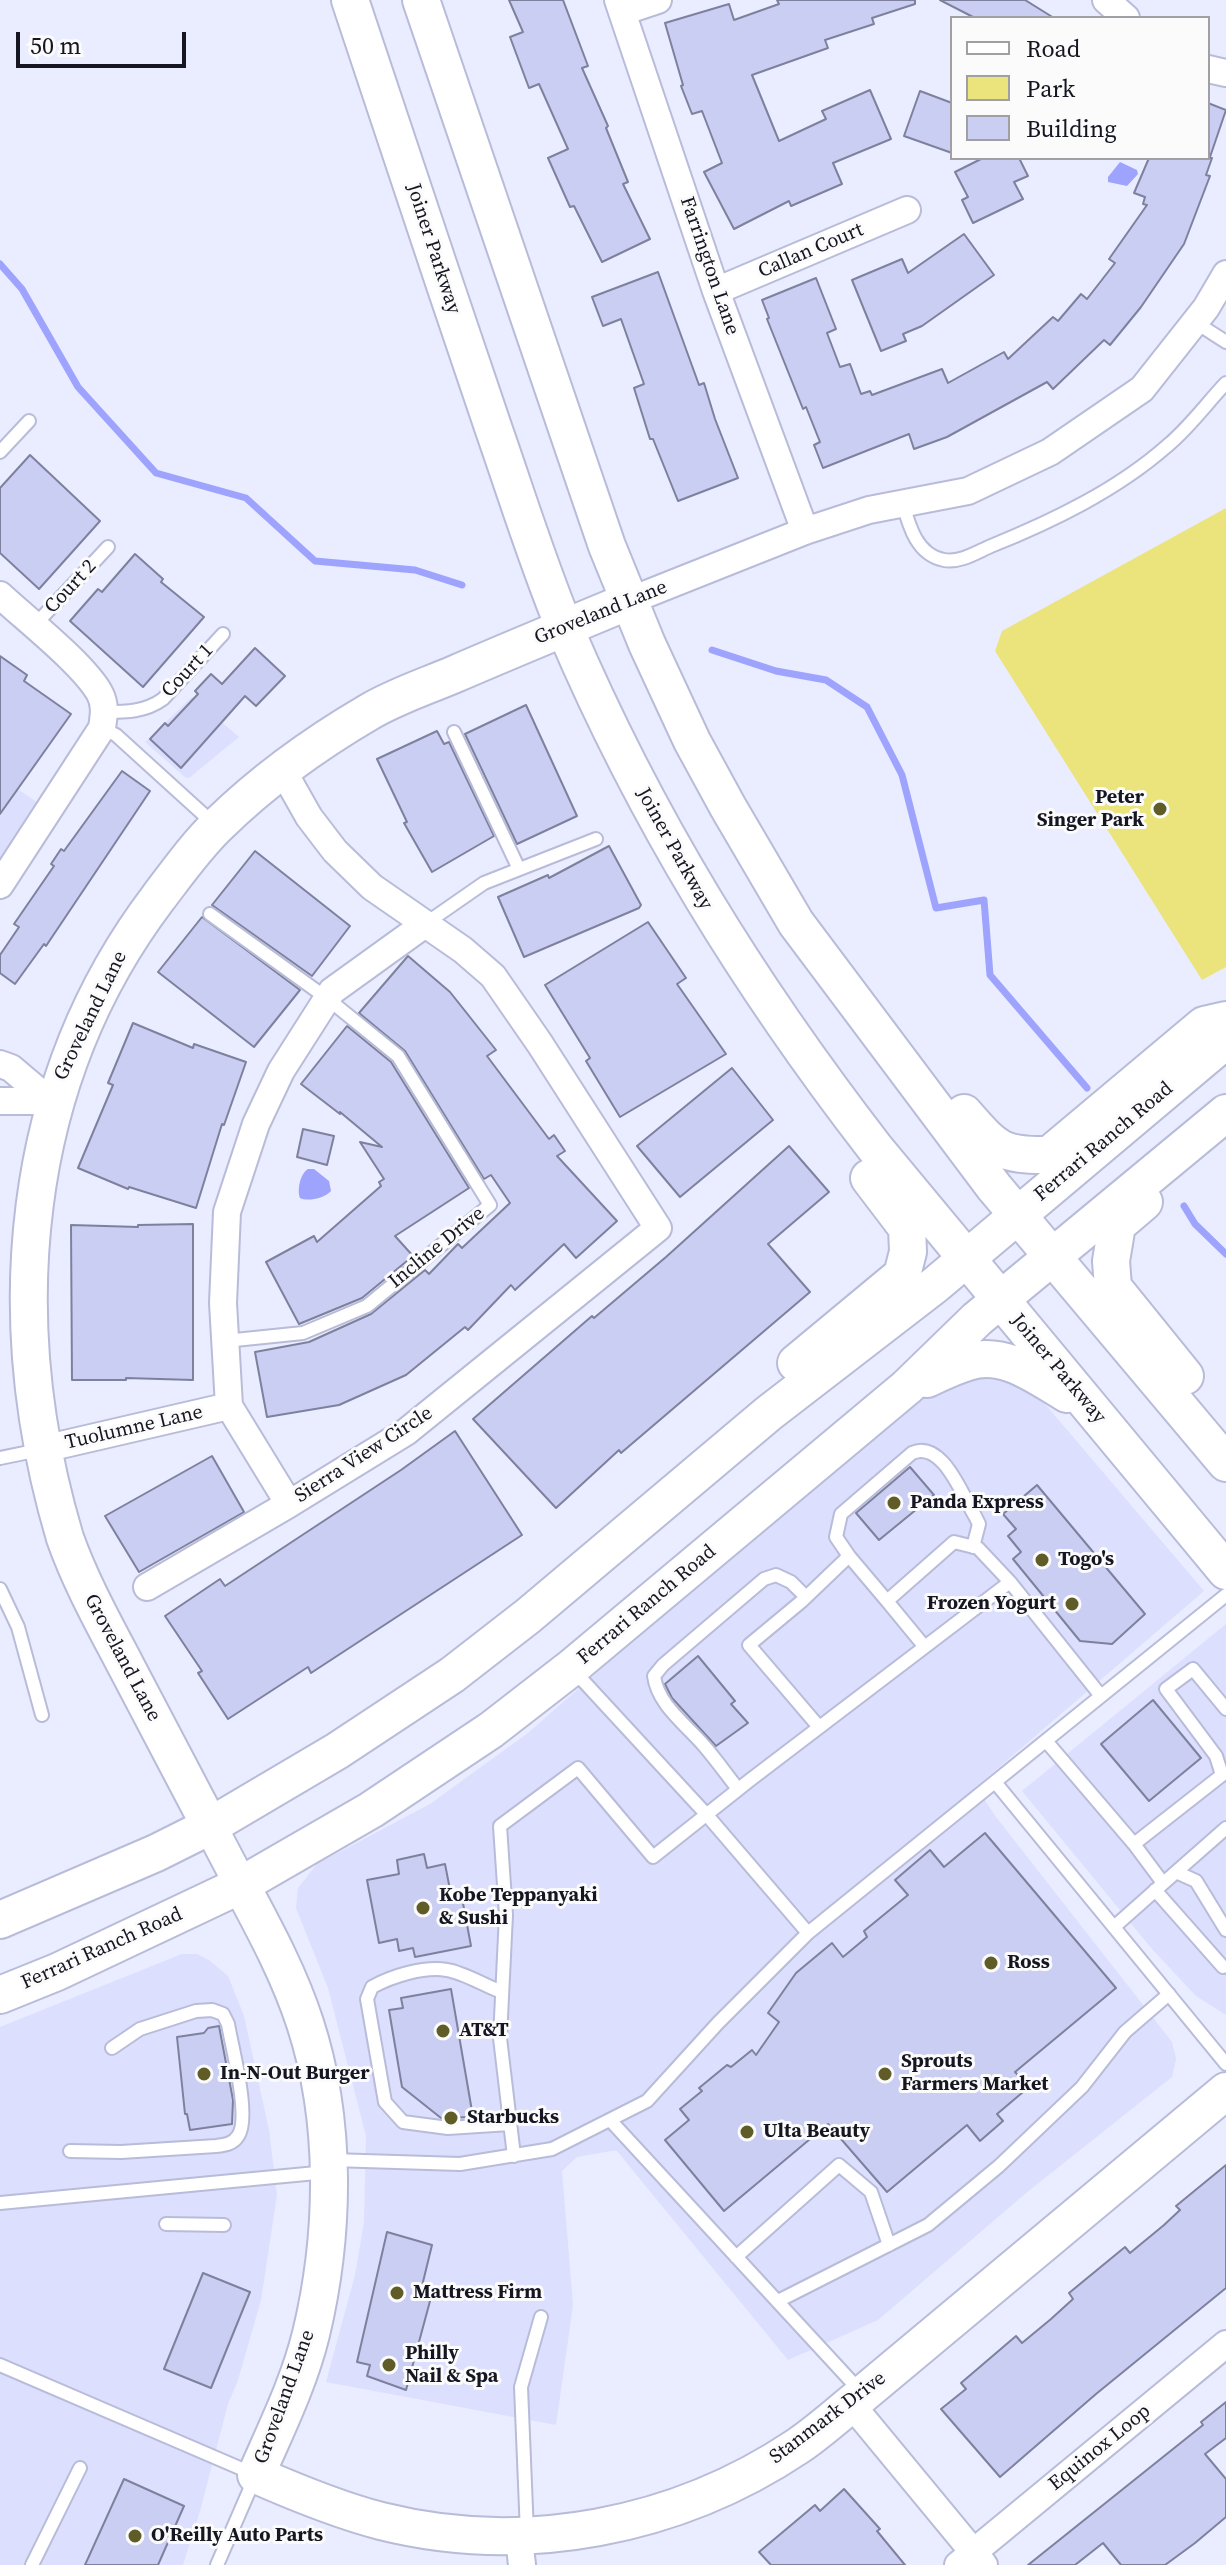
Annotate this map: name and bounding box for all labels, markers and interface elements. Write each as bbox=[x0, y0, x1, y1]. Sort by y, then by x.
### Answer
scale bar bbox=[20, 16, 190, 66]
legend bbox=[950, 16, 1210, 160]
text: 50 m bbox=[30, 29, 81, 62]
text: Road bbox=[1026, 32, 1080, 65]
text: Park bbox=[1026, 72, 1075, 105]
text: Building bbox=[1026, 112, 1117, 145]
street label: Joiner Parkway bbox=[401, 181, 465, 317]
street label: Farrington Lane bbox=[674, 194, 744, 338]
street label: Callan Court bbox=[755, 218, 867, 284]
street label: Court 2 bbox=[40, 555, 102, 619]
street label: Groveland Lane bbox=[531, 575, 671, 651]
street label: Court 1 bbox=[157, 639, 219, 703]
street label: Joiner Parkway bbox=[631, 784, 717, 914]
place label: Peter Singer Park bbox=[1037, 786, 1144, 833]
marker: Peter Singer Park bbox=[1151, 800, 1169, 818]
street label: Groveland Lane bbox=[49, 947, 133, 1085]
street label: Ferrari Ranch Road bbox=[1030, 1077, 1178, 1207]
street label: Incline Drive bbox=[384, 1202, 490, 1294]
street label: Joiner Parkway bbox=[1005, 1309, 1111, 1429]
street label: Tuolumne Lane bbox=[63, 1400, 205, 1456]
street label: Sierra View Circle bbox=[291, 1402, 437, 1508]
place label: Panda Express bbox=[910, 1491, 1044, 1515]
marker: Panda Express bbox=[885, 1494, 903, 1512]
street label: Ferrari Ranch Road bbox=[573, 1540, 721, 1670]
place label: Togo's bbox=[1058, 1548, 1114, 1572]
marker: Togo's bbox=[1033, 1551, 1051, 1569]
street label: Groveland Lane bbox=[78, 1590, 166, 1726]
place label: Frozen Yogurt bbox=[927, 1592, 1056, 1616]
marker: Frozen Yogurt bbox=[1063, 1595, 1081, 1613]
place label: Kobe Teppanyaki & Sushi bbox=[439, 1884, 597, 1931]
marker: Kobe Teppanyaki & Sushi bbox=[414, 1899, 432, 1917]
street label: Ferrari Ranch Road bbox=[18, 1903, 186, 1995]
place label: Ross bbox=[1007, 1951, 1050, 1975]
marker: Ross bbox=[982, 1954, 1000, 1972]
place label: AT&T bbox=[459, 2019, 509, 2043]
marker: AT&T bbox=[434, 2022, 452, 2040]
place label: Sprouts Farmers Market bbox=[901, 2050, 1049, 2097]
place label: In-N-Out Burger bbox=[220, 2062, 370, 2086]
marker: In-N-Out Burger bbox=[195, 2065, 213, 2083]
marker: Sprouts Farmers Market bbox=[876, 2065, 894, 2083]
place label: Starbucks bbox=[467, 2106, 559, 2130]
marker: Starbucks bbox=[442, 2109, 460, 2127]
place label: Ulta Beauty bbox=[763, 2120, 870, 2144]
marker: Ulta Beauty bbox=[738, 2123, 756, 2141]
place label: Mattress Firm bbox=[413, 2281, 542, 2305]
marker: Mattress Firm bbox=[388, 2284, 406, 2302]
street label: Groveland Lane bbox=[250, 2327, 320, 2467]
place label: Philly Nail & Spa bbox=[405, 2342, 498, 2389]
marker: Philly Nail & Spa bbox=[380, 2356, 398, 2374]
street label: Stanmark Drive bbox=[765, 2367, 891, 2469]
street label: Equinox Loop bbox=[1044, 2400, 1156, 2496]
place label: O'Reilly Auto Parts bbox=[151, 2524, 323, 2548]
marker: O'Reilly Auto Parts bbox=[126, 2527, 144, 2545]

